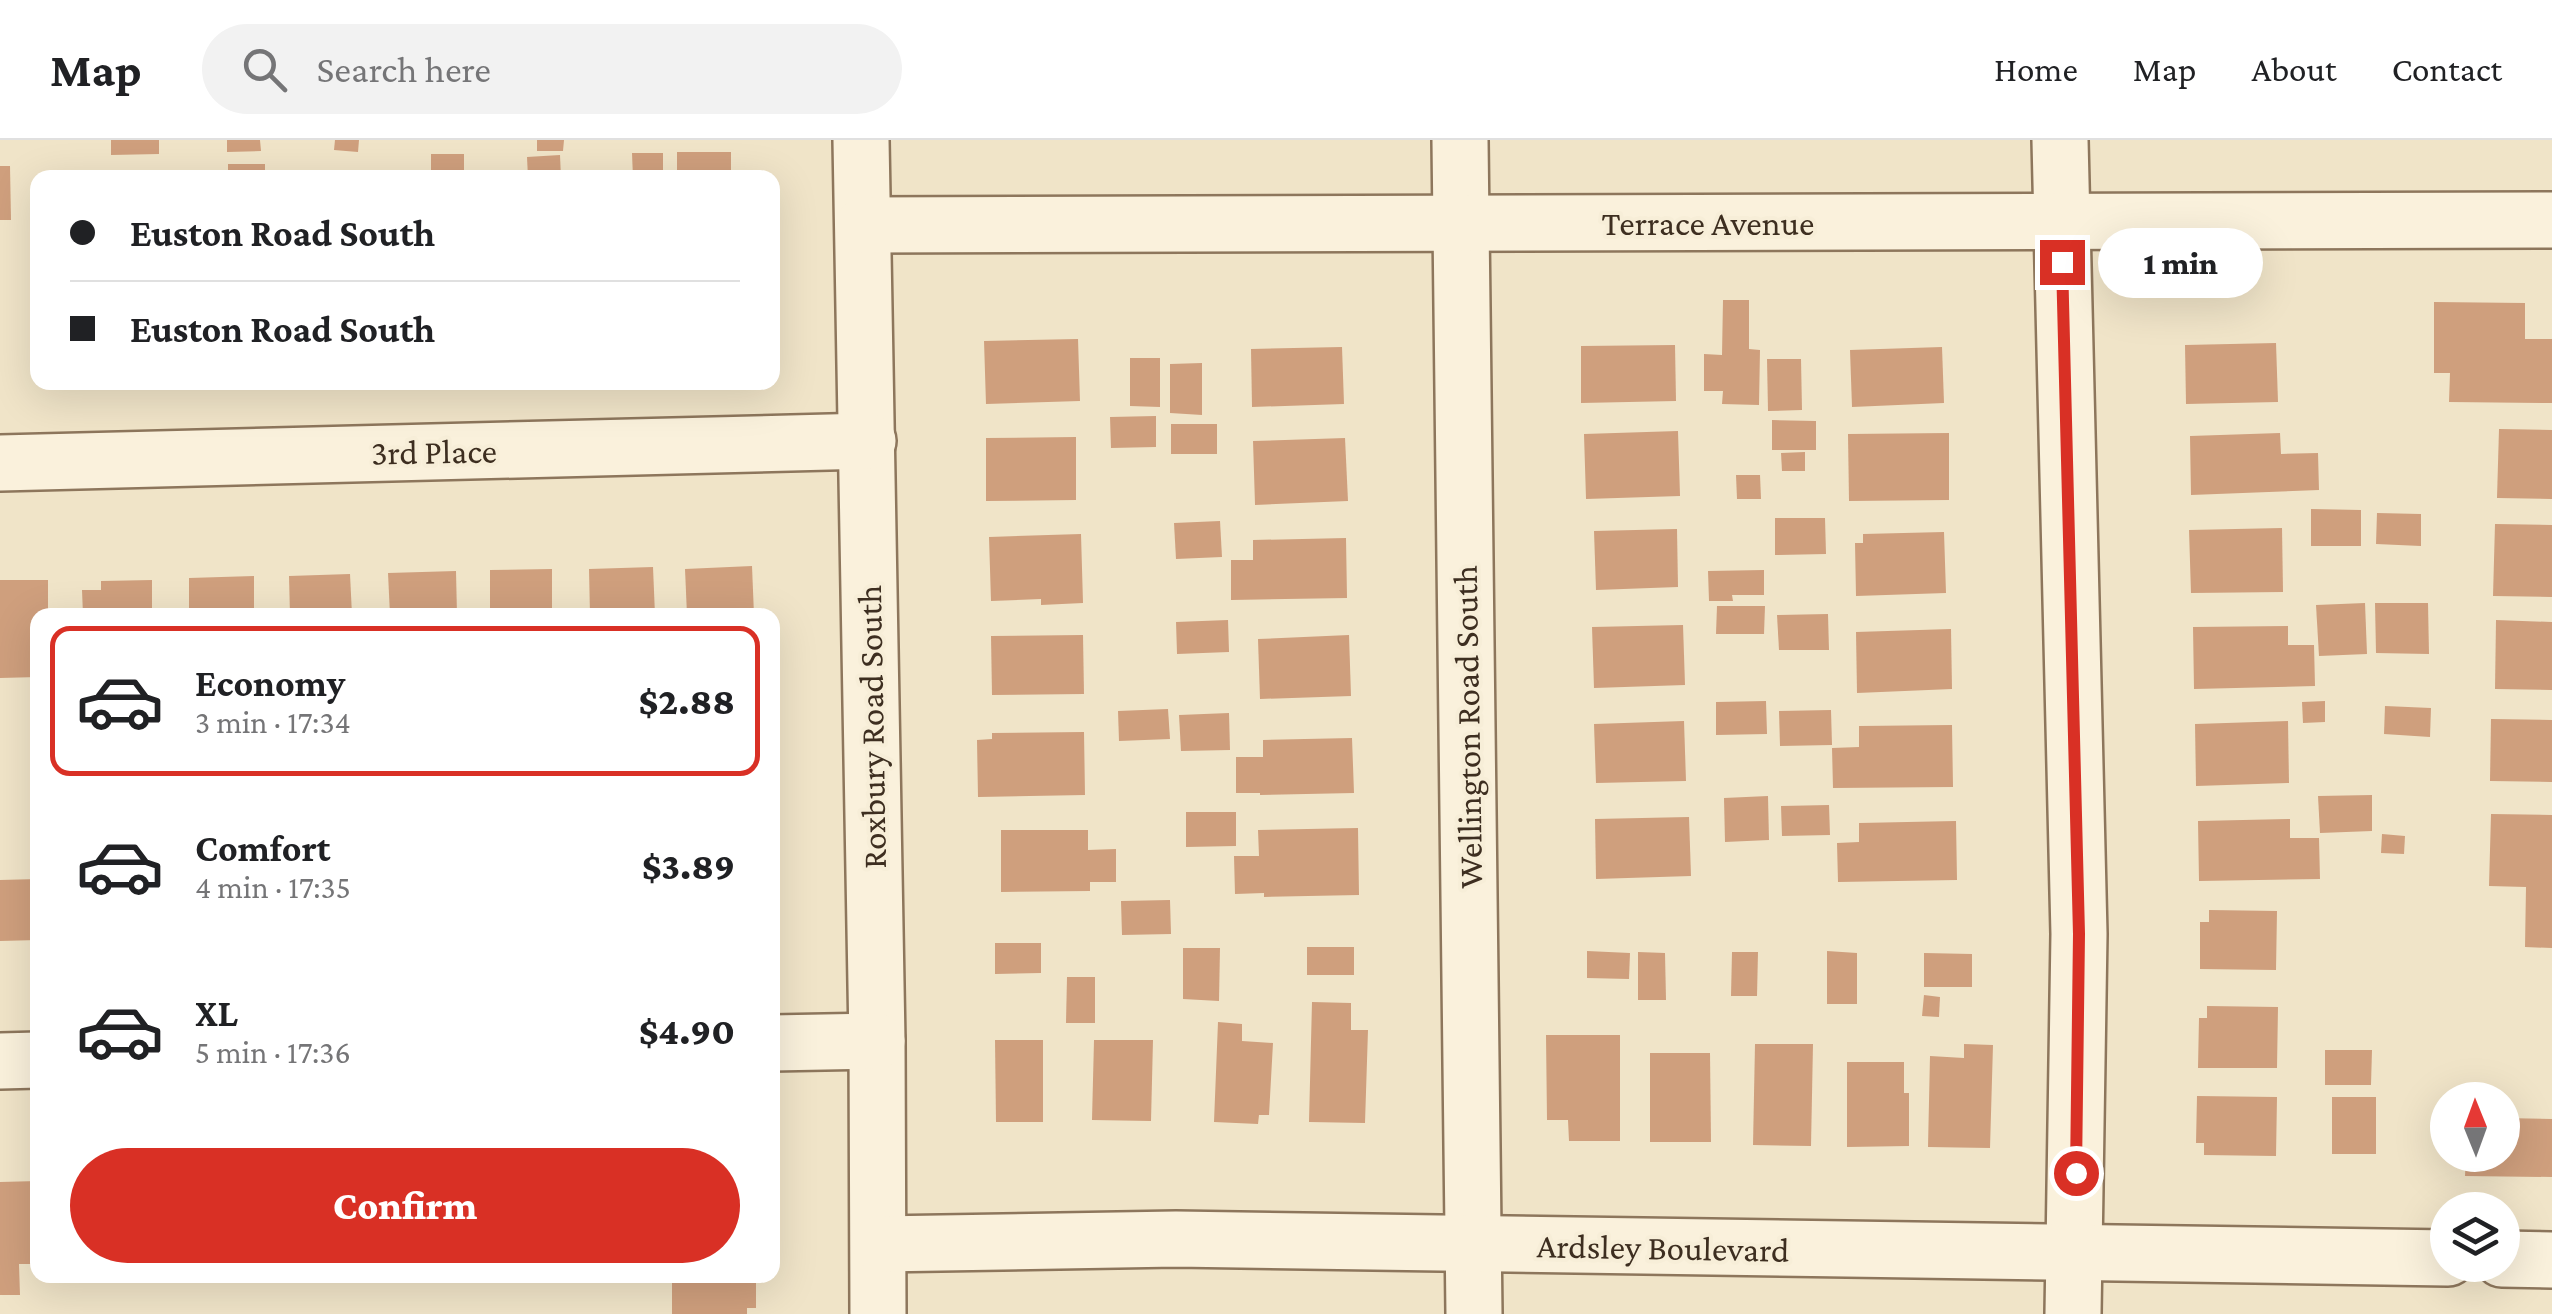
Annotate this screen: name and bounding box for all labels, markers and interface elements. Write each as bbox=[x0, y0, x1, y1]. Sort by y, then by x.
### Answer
search box bbox=[202, 24, 902, 114]
icon: search bbox=[237, 42, 292, 97]
text: Map bbox=[50, 43, 142, 96]
text: Search here bbox=[317, 48, 491, 90]
text: Home bbox=[1994, 50, 2078, 89]
text: Map bbox=[2133, 50, 2196, 89]
text: About bbox=[2251, 50, 2337, 89]
text: Contact bbox=[2392, 50, 2502, 89]
street label: Terrace Avenue bbox=[1602, 204, 1814, 243]
text: Euston Road South bbox=[130, 212, 435, 254]
callout: 1 min bbox=[2097, 227, 2262, 297]
route end bbox=[2040, 240, 2085, 285]
text: 1 min bbox=[2143, 245, 2218, 281]
text: Euston Road South bbox=[130, 308, 435, 350]
street label: 3rd Place bbox=[371, 431, 497, 473]
street label: Wellington Road South bbox=[1446, 565, 1490, 889]
street label: Roxbury Road South bbox=[850, 584, 894, 869]
icon: car bbox=[75, 656, 165, 746]
text: Economy bbox=[195, 662, 345, 704]
text: $2.88 bbox=[639, 680, 735, 722]
text: 3 min · 17:34 bbox=[195, 704, 351, 740]
icon: car bbox=[75, 821, 165, 911]
text: Comfort bbox=[195, 827, 331, 869]
text: $3.89 bbox=[642, 845, 735, 887]
text: 4 min · 17:35 bbox=[195, 869, 351, 905]
icon: car bbox=[75, 986, 165, 1076]
text: XL bbox=[195, 992, 238, 1034]
text: $4.90 bbox=[639, 1010, 735, 1052]
text: 5 min · 17:36 bbox=[195, 1034, 351, 1070]
north arrow bbox=[2430, 1082, 2520, 1172]
map controls bbox=[2430, 1082, 2520, 1282]
button: Confirm bbox=[70, 1148, 740, 1263]
route start bbox=[2054, 1151, 2099, 1196]
button: layers bbox=[2430, 1192, 2520, 1282]
street label: Ardsley Boulevard bbox=[1536, 1226, 1790, 1270]

